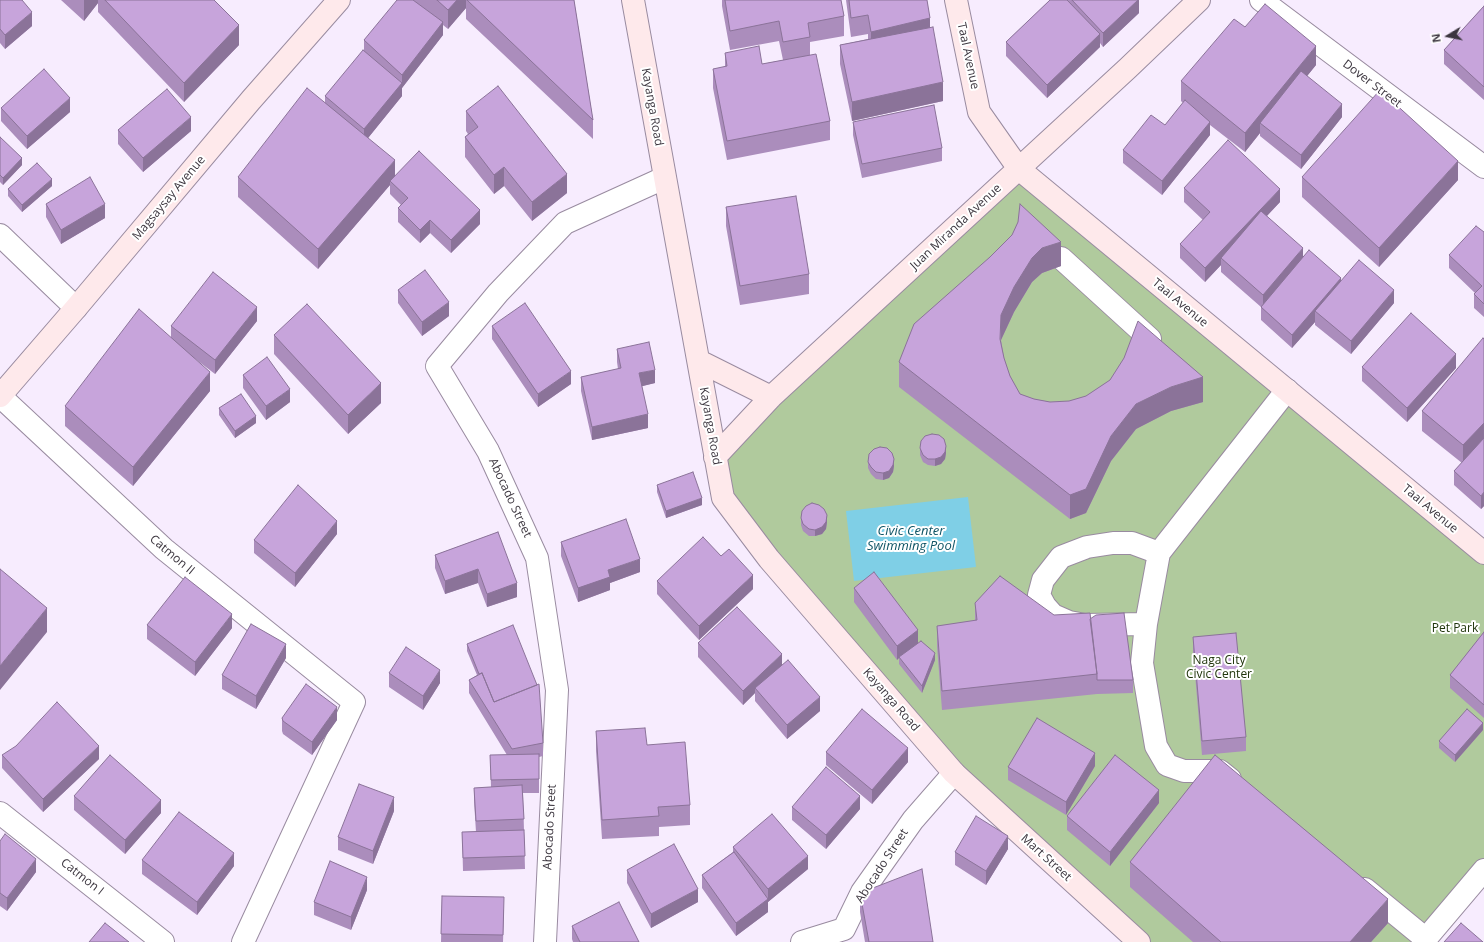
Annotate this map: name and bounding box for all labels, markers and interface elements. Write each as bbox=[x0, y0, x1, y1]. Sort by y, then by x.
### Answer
north arrow bbox=[1428, 16, 1468, 56]
street label: Taal Avenue bbox=[954, 21, 982, 91]
text: N bbox=[1428, 32, 1444, 44]
street label: Dover Street bbox=[1340, 57, 1404, 111]
street label: Kayanga Road bbox=[638, 67, 666, 147]
street label: Magsaysay Avenue bbox=[130, 153, 208, 243]
street label: Juan Miranda Avenue bbox=[907, 181, 1005, 273]
street label: Taal Avenue bbox=[1149, 276, 1211, 330]
street label: Kayanga Road bbox=[696, 386, 724, 466]
street label: Abocado Street bbox=[485, 456, 535, 540]
street label: Taal Avenue bbox=[1399, 482, 1461, 536]
water label: Civic Center Swimming Pool bbox=[867, 523, 955, 554]
street label: Catmon II bbox=[147, 532, 197, 578]
park label: Pet Park bbox=[1432, 622, 1478, 636]
park label: Naga City Civic Center bbox=[1186, 654, 1252, 682]
street label: Kayanga Road bbox=[860, 665, 922, 735]
street label: Abocado Street bbox=[541, 784, 559, 870]
street label: Abocado Street bbox=[853, 826, 911, 906]
street label: Mart Street bbox=[1018, 831, 1074, 885]
street label: Catmon I bbox=[58, 856, 106, 898]

